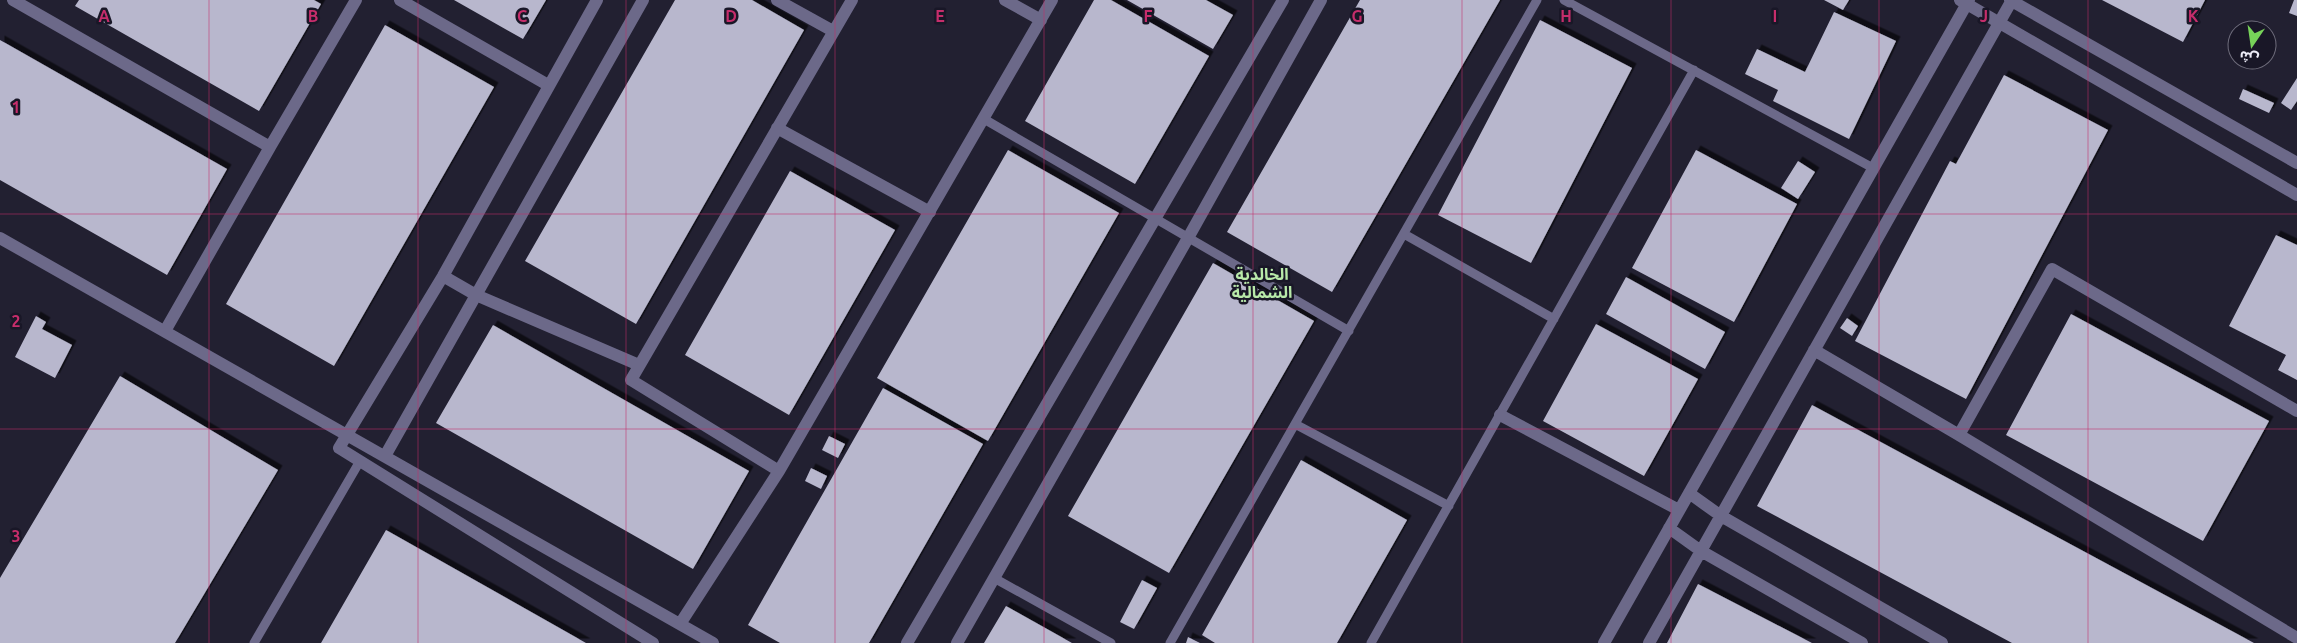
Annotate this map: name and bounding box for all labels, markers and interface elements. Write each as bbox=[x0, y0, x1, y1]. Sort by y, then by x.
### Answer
text: A bbox=[98, 7, 110, 25]
text: B bbox=[308, 7, 318, 25]
text: C bbox=[517, 7, 527, 25]
text: D bbox=[725, 7, 737, 25]
text: E bbox=[935, 7, 945, 25]
text: F bbox=[1144, 7, 1153, 25]
text: G bbox=[1351, 7, 1363, 25]
text: H bbox=[1560, 7, 1572, 25]
text: I bbox=[1773, 7, 1777, 25]
text: J bbox=[1980, 7, 1988, 25]
text: K bbox=[2188, 7, 2199, 25]
north arrow bbox=[2227, 20, 2277, 70]
text: ش bbox=[2238, 48, 2260, 68]
text: 1 bbox=[11, 98, 21, 116]
district label: الخالدية الشمالية bbox=[1232, 265, 1292, 302]
text: 2 bbox=[11, 312, 21, 330]
text: 3 bbox=[11, 527, 21, 545]

